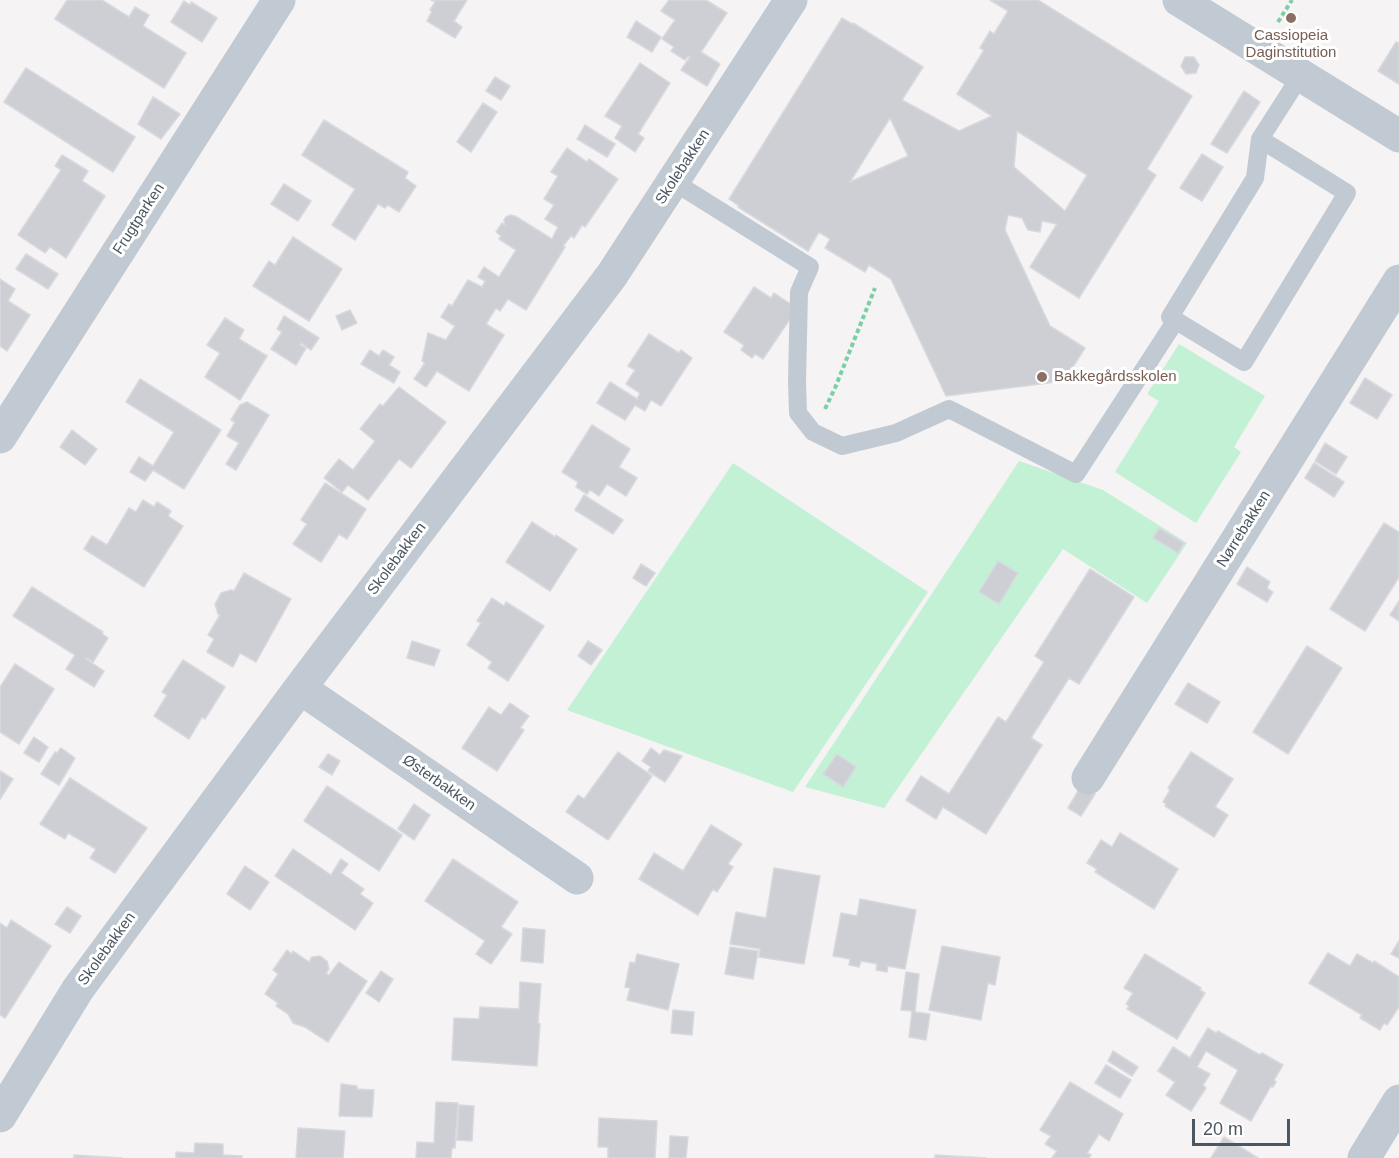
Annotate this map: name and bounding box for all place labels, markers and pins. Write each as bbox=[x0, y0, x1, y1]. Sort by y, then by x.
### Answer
marker: Cassiopeia Daginstitution bbox=[1284, 11, 1298, 25]
place label: Cassiopeia Daginstitution bbox=[1246, 27, 1336, 62]
place label: Bakkegårdsskolen bbox=[1054, 368, 1177, 386]
marker: Bakkegårdsskolen bbox=[1035, 370, 1049, 384]

